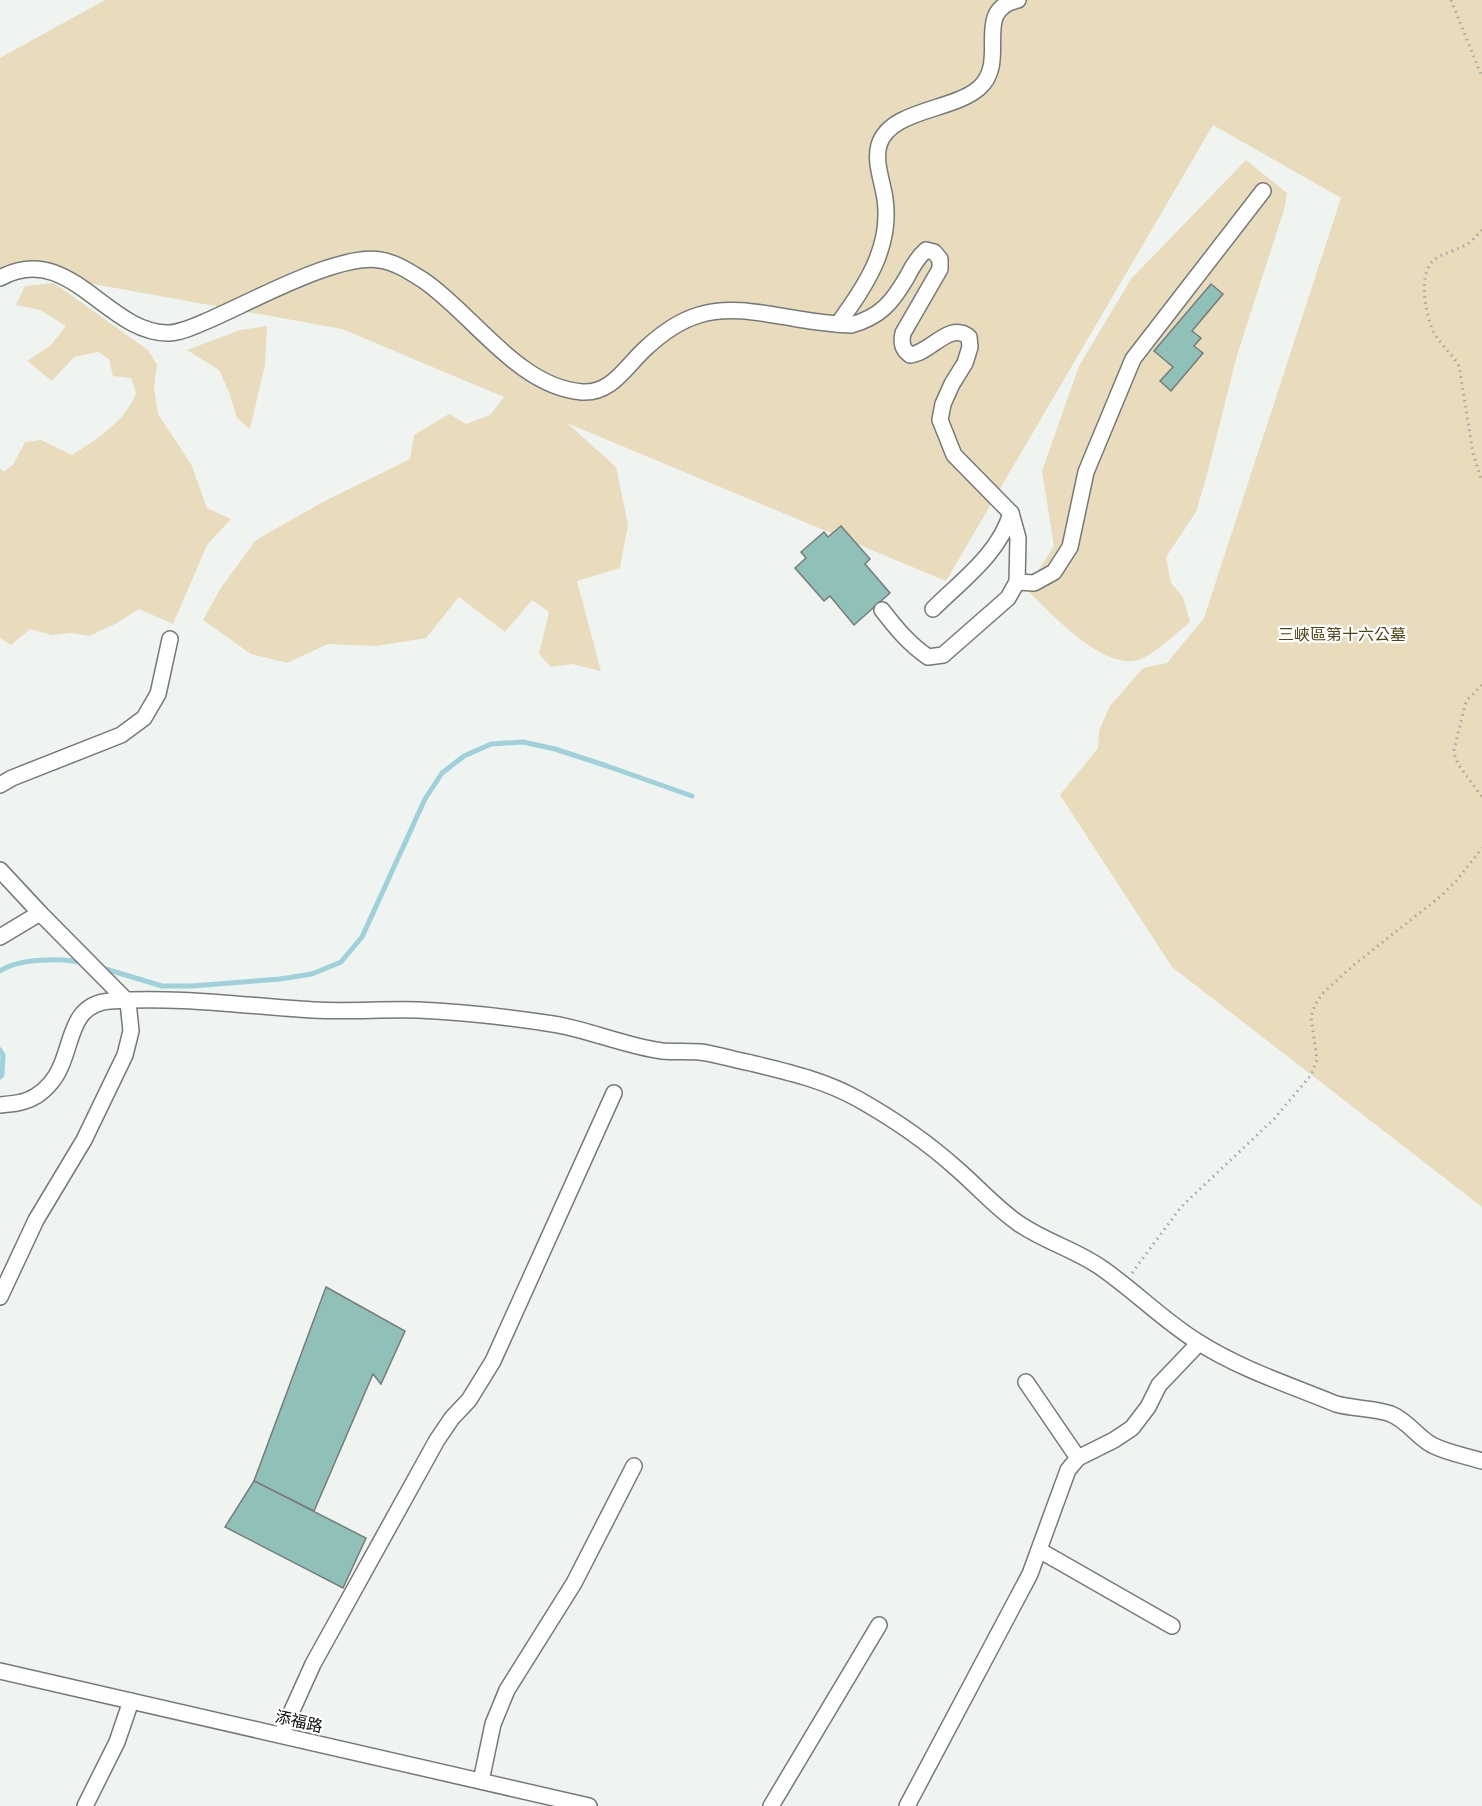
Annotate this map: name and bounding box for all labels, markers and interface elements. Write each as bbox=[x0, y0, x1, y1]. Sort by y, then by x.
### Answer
park label: 三峽區第十六公墓 bbox=[1278, 626, 1406, 645]
street label: 添福路 bbox=[273, 1708, 324, 1737]

